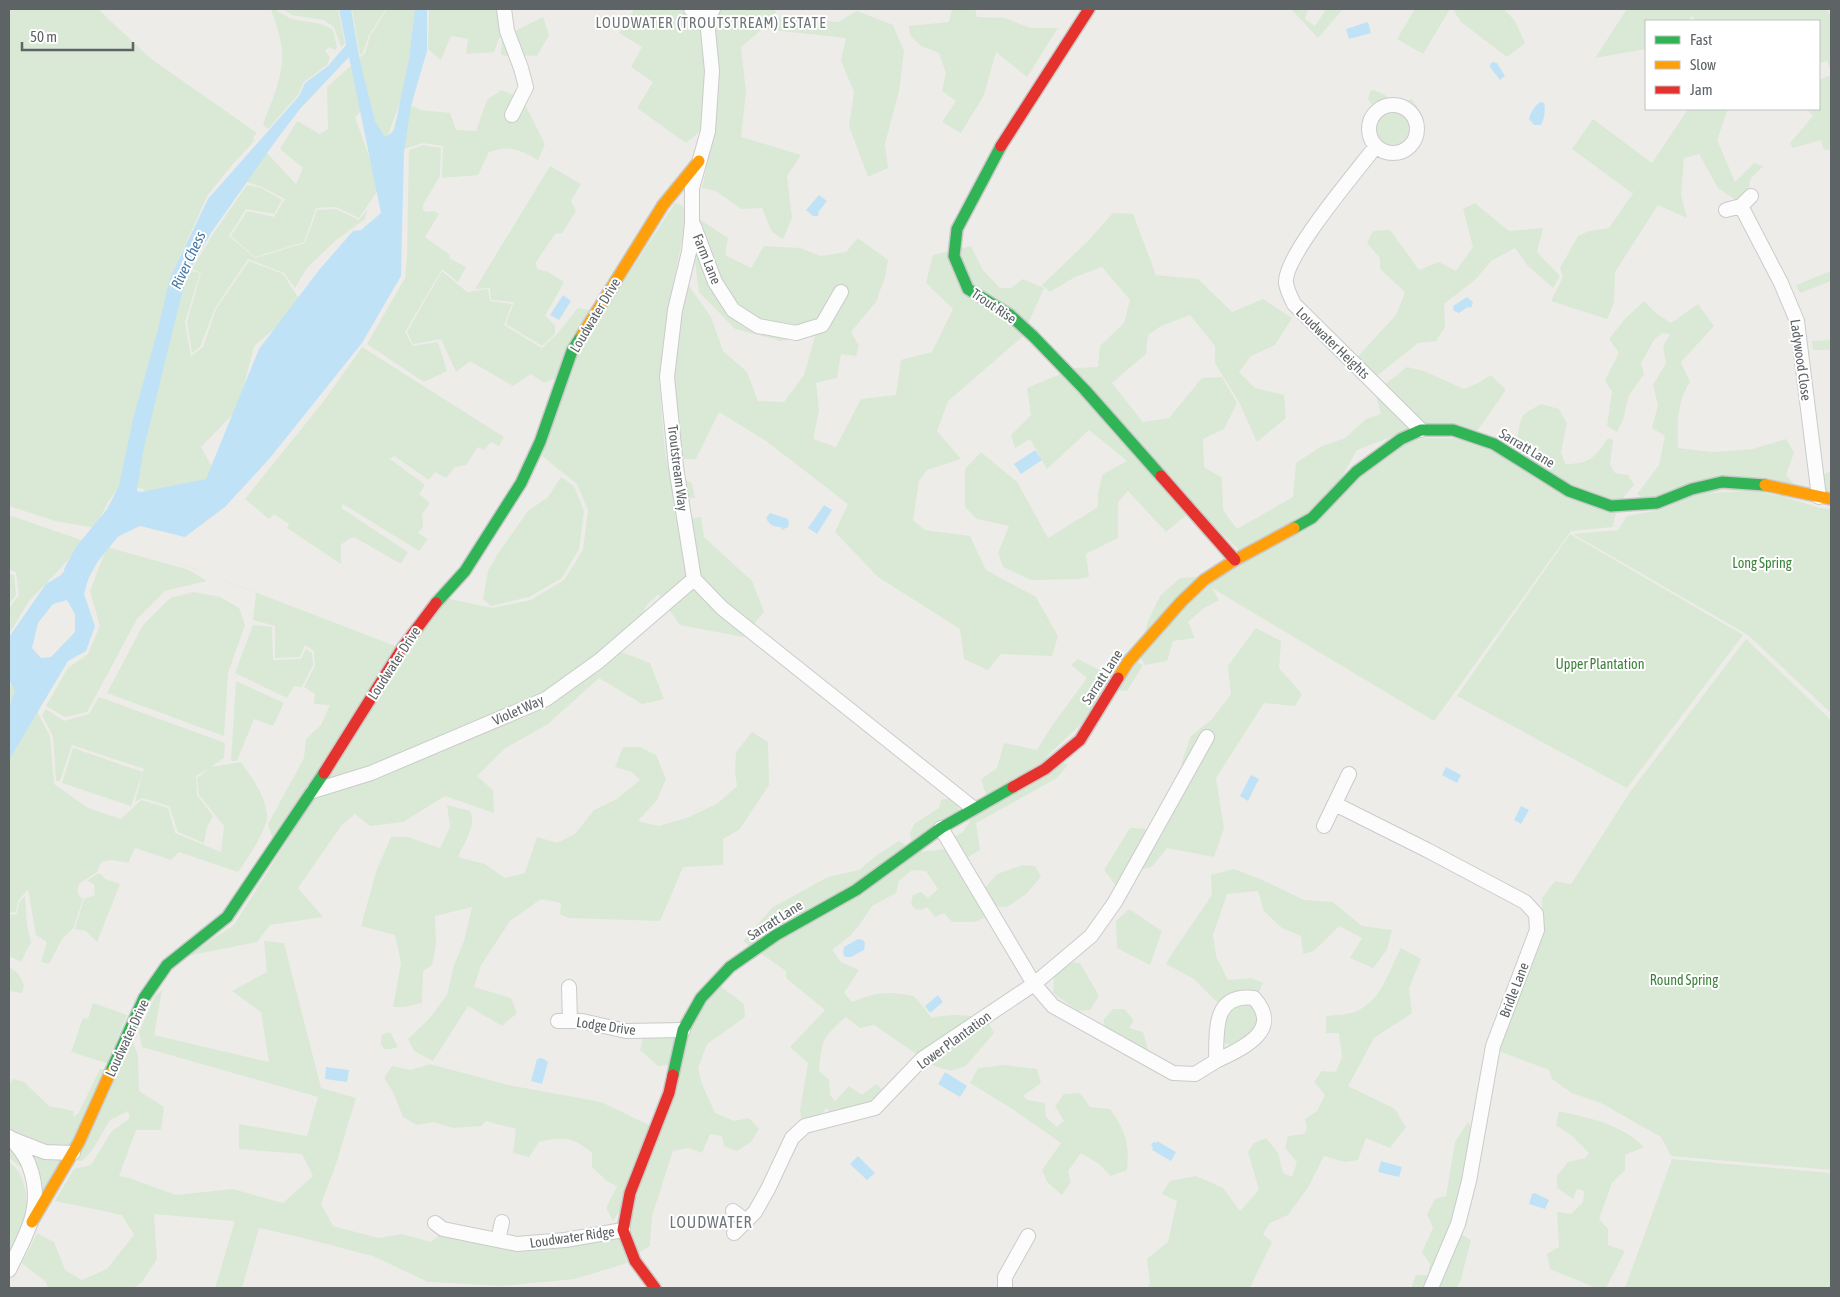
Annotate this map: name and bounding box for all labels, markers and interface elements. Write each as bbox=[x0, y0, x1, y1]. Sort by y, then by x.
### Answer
district label: LOUDWATER (TROUTSTREAM) ESTATE bbox=[595, 14, 827, 31]
scale bar bbox=[22, 20, 134, 52]
legend bbox=[1645, 20, 1820, 110]
text: 50 m bbox=[30, 28, 57, 45]
text: Fast bbox=[1690, 31, 1712, 48]
text: Slow bbox=[1690, 56, 1716, 73]
text: Jam bbox=[1690, 81, 1713, 98]
water label: River Chess bbox=[167, 228, 209, 292]
street label: Farm Lane bbox=[690, 231, 724, 287]
street label: Loudwater Drive bbox=[567, 275, 623, 355]
street label: Trout Rise bbox=[969, 285, 1019, 327]
street label: Loudwater Heights bbox=[1293, 304, 1373, 382]
street label: Ladywood Close bbox=[1787, 318, 1815, 402]
street label: Troutstream Way bbox=[665, 424, 691, 512]
street label: Sarratt Lane bbox=[1496, 425, 1558, 471]
park label: Long Spring bbox=[1732, 555, 1792, 571]
street label: Loudwater Drive bbox=[365, 624, 423, 702]
street label: Sarratt Lane bbox=[1078, 647, 1126, 707]
park label: Upper Plantation bbox=[1556, 656, 1644, 672]
street label: Violet Way bbox=[490, 692, 546, 728]
street label: Sarratt Lane bbox=[744, 897, 806, 943]
street label: Bridle Lane bbox=[1496, 960, 1532, 1020]
park label: Round Spring bbox=[1650, 972, 1718, 988]
street label: Loudwater Drive bbox=[102, 997, 152, 1079]
street label: Lower Plantation bbox=[914, 1008, 994, 1072]
street label: Lodge Drive bbox=[575, 1014, 637, 1038]
district label: LOUDWATER bbox=[670, 1213, 752, 1231]
street label: Loudwater Ridge bbox=[529, 1223, 615, 1251]

